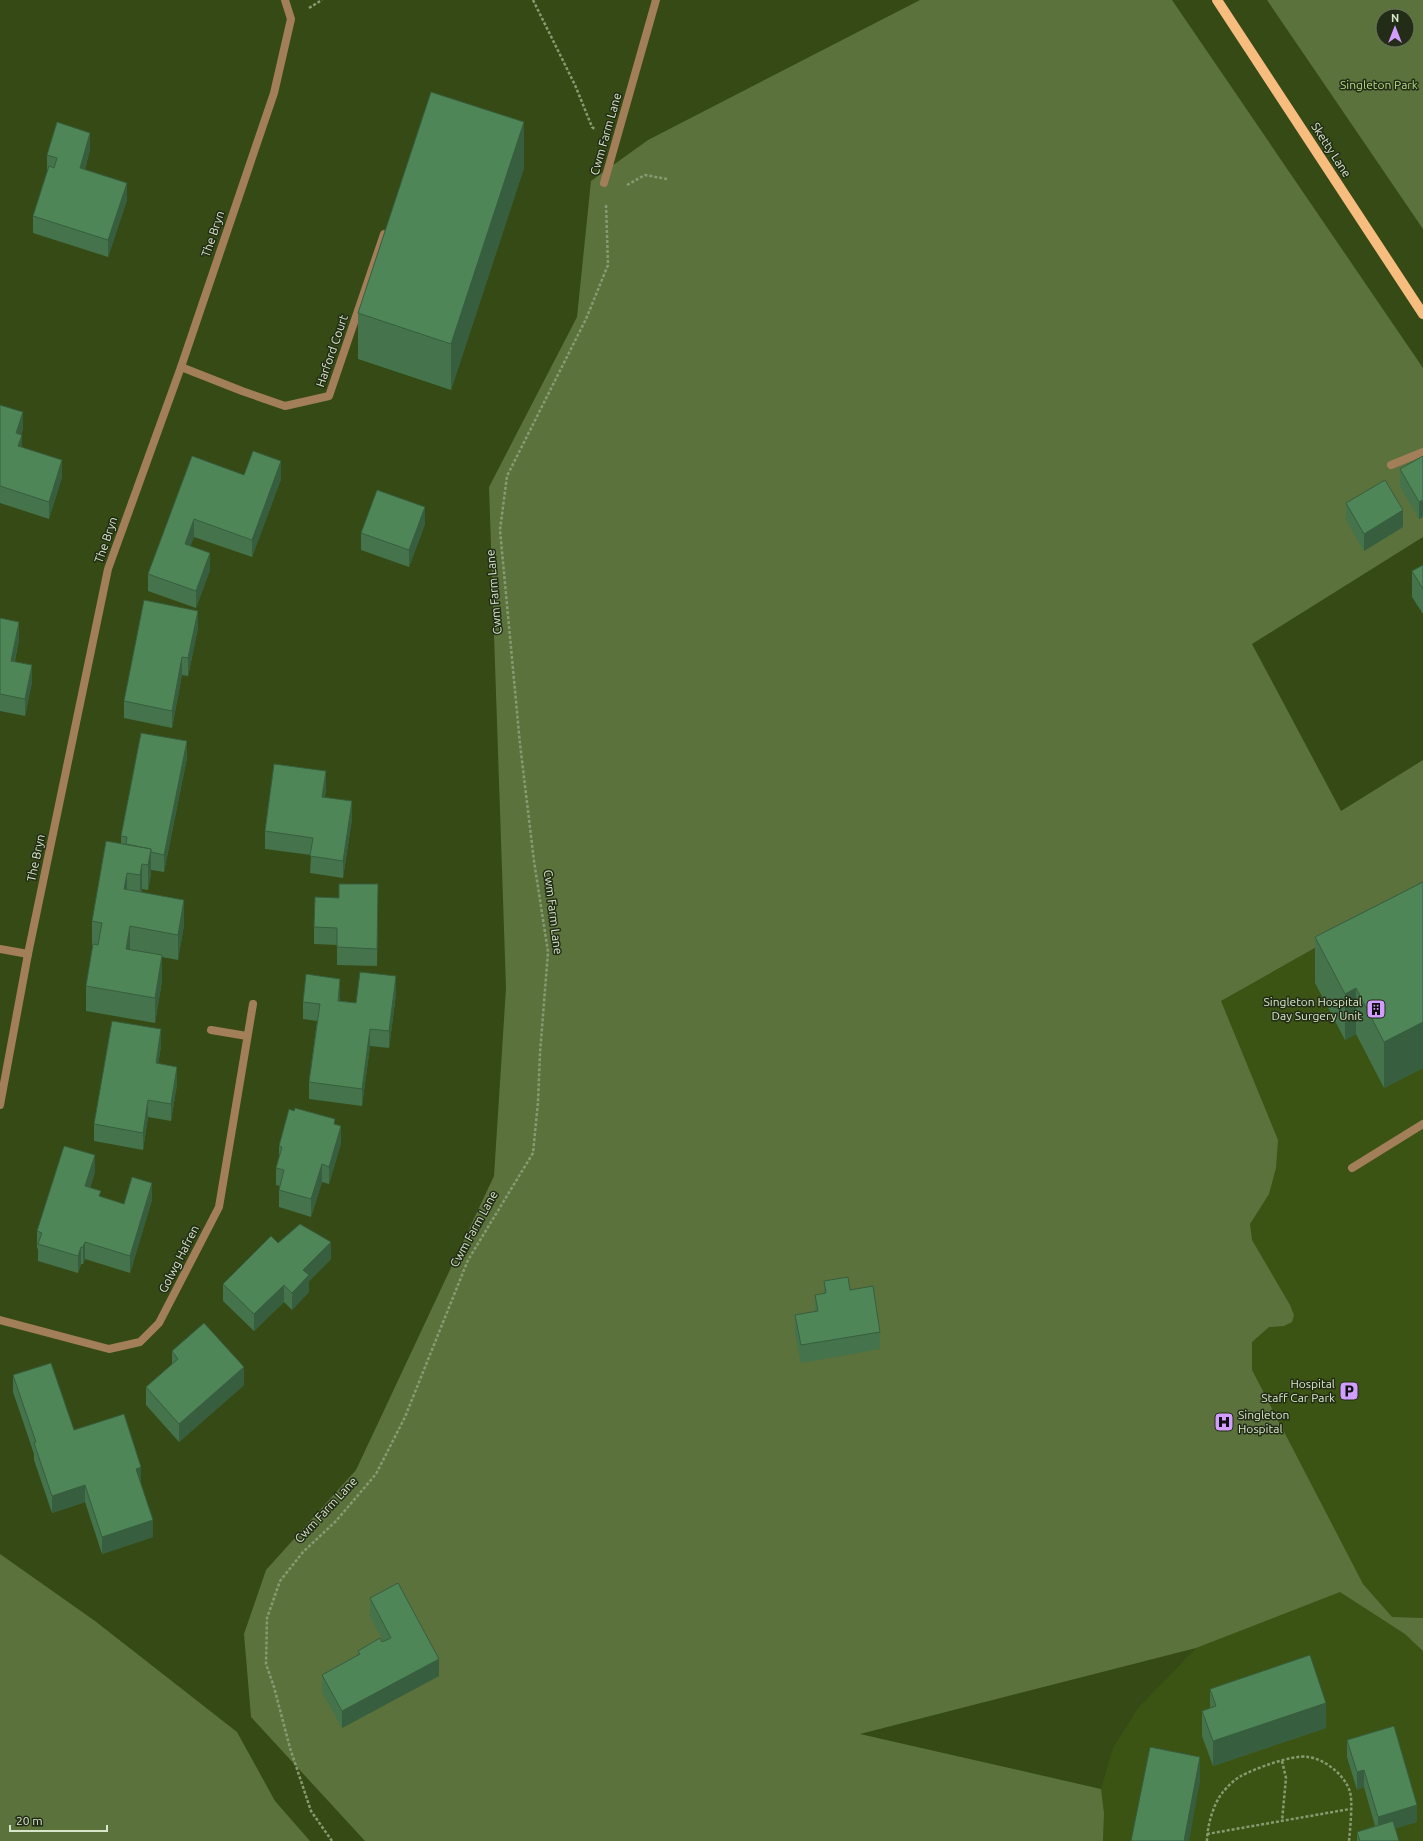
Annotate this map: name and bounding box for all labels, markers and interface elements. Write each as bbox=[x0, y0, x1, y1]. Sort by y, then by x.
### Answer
north arrow bbox=[1375, 8, 1415, 48]
text: N bbox=[1391, 12, 1399, 24]
park label: Singleton Park bbox=[1340, 78, 1418, 91]
street label: Cwm Farm Lane bbox=[588, 91, 623, 177]
street label: Sketty Lane bbox=[1309, 120, 1354, 179]
street label: The Bryn bbox=[199, 209, 226, 259]
street label: Harford Court bbox=[313, 313, 350, 389]
street label: The Bryn bbox=[92, 515, 119, 565]
street label: Cwm Farm Lane bbox=[483, 549, 504, 635]
street label: The Bryn bbox=[24, 833, 47, 883]
street label: Cwm Farm Lane bbox=[542, 869, 565, 955]
place label: Singleton Hospital Day Surgery Unit bbox=[1263, 995, 1362, 1022]
building icon: Singleton Hospital Day Surgery Unit bbox=[1365, 998, 1387, 1020]
street label: Cwm Farm Lane bbox=[447, 1188, 500, 1269]
street label: Golwg Hafren bbox=[156, 1223, 201, 1295]
place label: Hospital Staff Car Park bbox=[1261, 1377, 1335, 1404]
parking icon: Hospital Staff Car Park bbox=[1338, 1380, 1360, 1402]
place label: Singleton Hospital bbox=[1238, 1408, 1289, 1435]
hospital icon: Singleton Hospital bbox=[1213, 1411, 1235, 1433]
street label: Cwm Farm Lane bbox=[292, 1474, 359, 1545]
scale bar bbox=[10, 1807, 107, 1833]
text: 20 m bbox=[16, 1814, 43, 1827]

